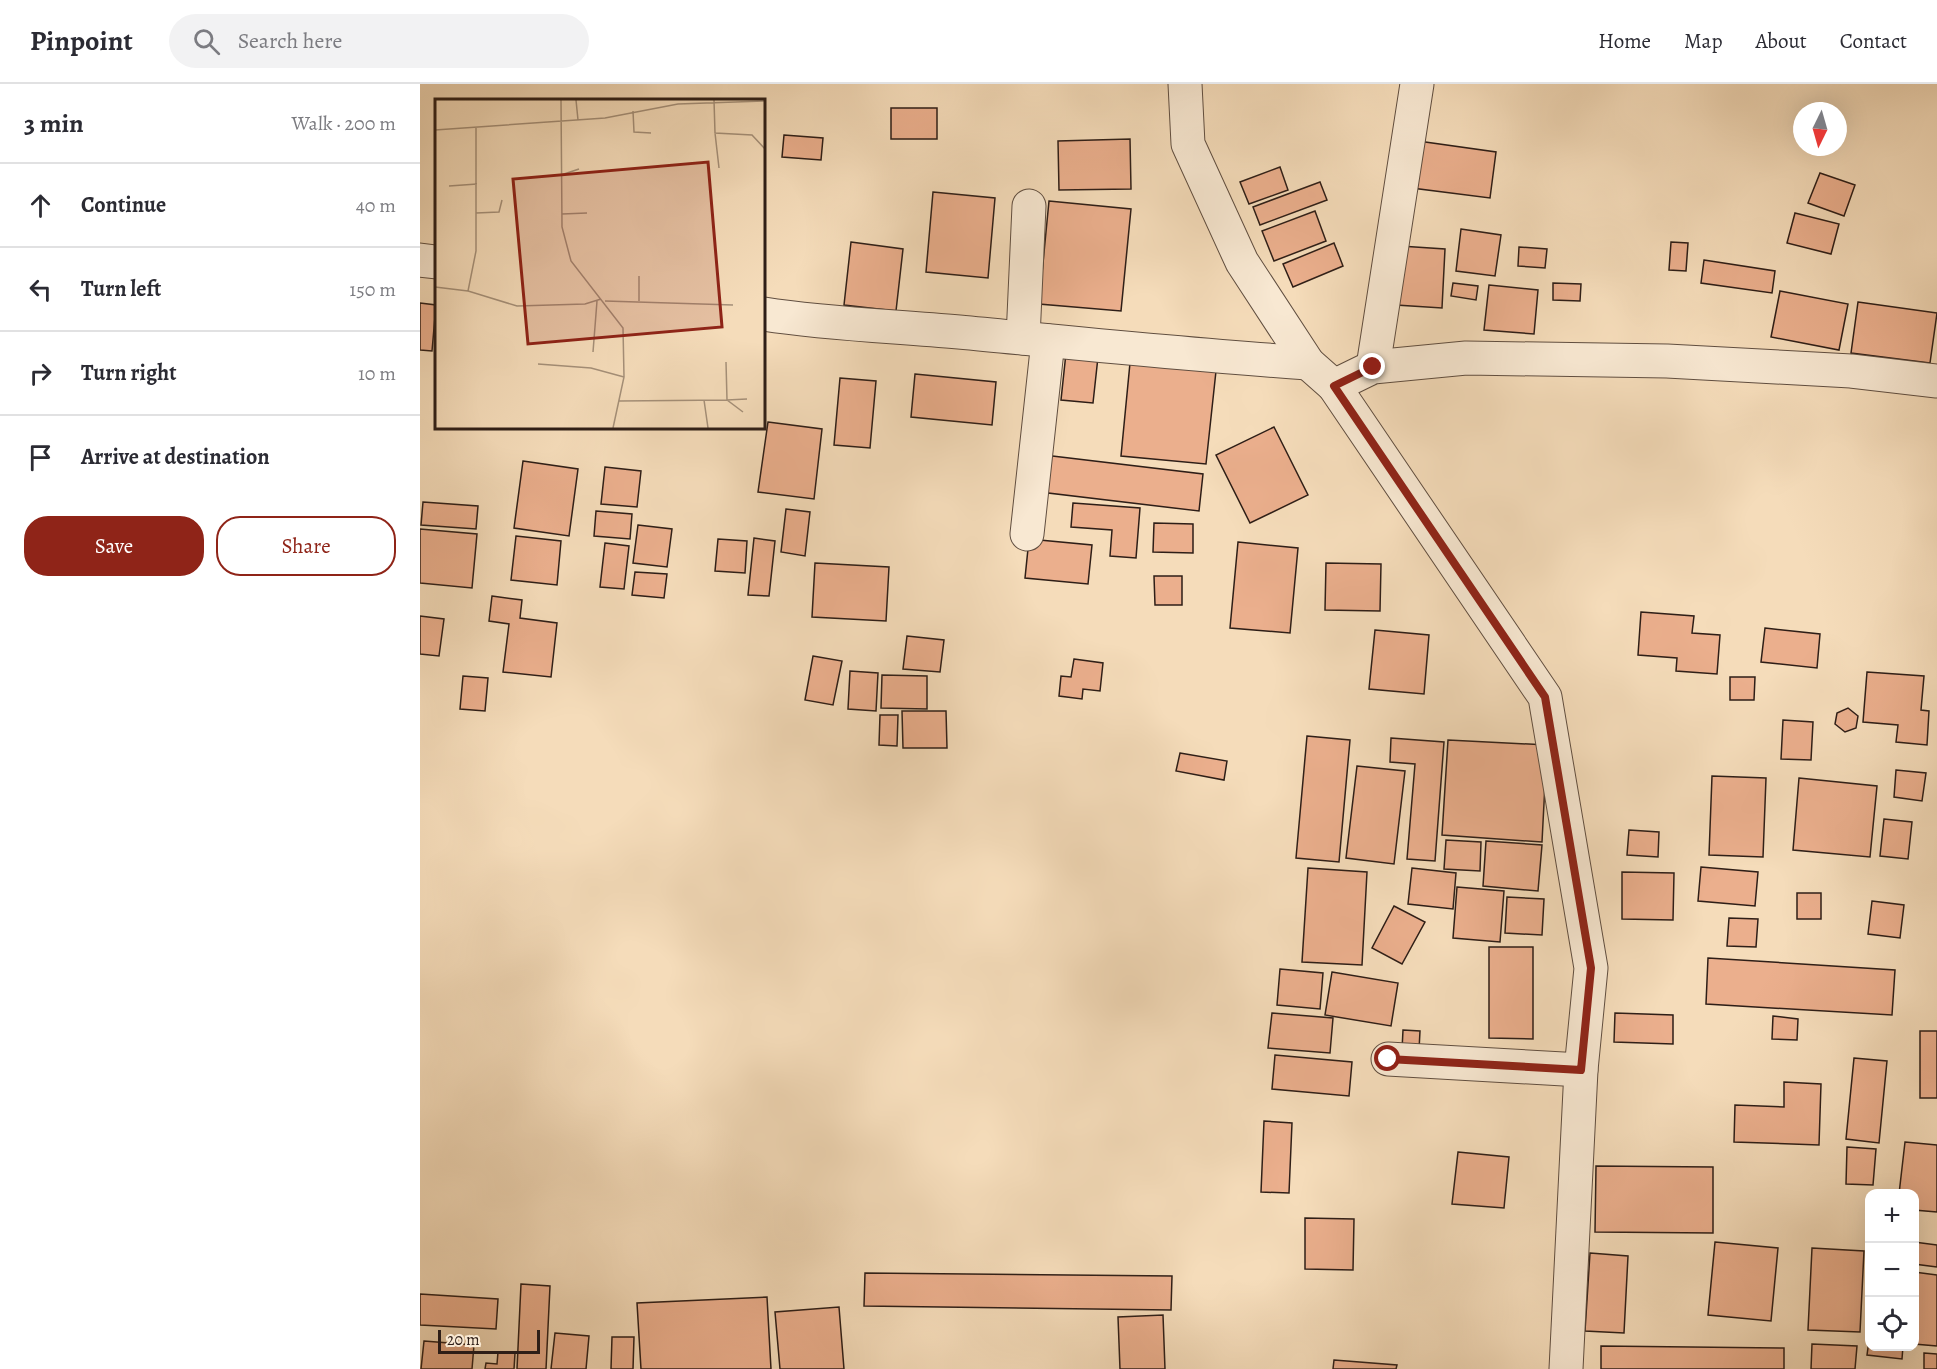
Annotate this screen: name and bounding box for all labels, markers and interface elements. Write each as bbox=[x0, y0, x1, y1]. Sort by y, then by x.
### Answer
search box bbox=[169, 14, 589, 68]
text: Pinpoint bbox=[30, 22, 133, 60]
icon: search bbox=[190, 25, 223, 58]
text: Search here bbox=[238, 26, 342, 56]
text: Home bbox=[1598, 27, 1651, 55]
text: Map bbox=[1684, 27, 1722, 55]
text: About bbox=[1755, 27, 1807, 55]
text: Contact bbox=[1840, 27, 1907, 55]
inset map bbox=[435, 99, 765, 429]
north arrow bbox=[1793, 102, 1847, 156]
text: 3 min bbox=[24, 106, 84, 141]
text: Walk · 200 m bbox=[292, 110, 396, 137]
icon: ahead bbox=[24, 189, 57, 222]
text: Continue bbox=[81, 190, 166, 220]
text: 40 m bbox=[356, 192, 396, 219]
icon: left bbox=[24, 273, 57, 306]
text: Turn left bbox=[81, 274, 161, 304]
text: 150 m bbox=[349, 276, 396, 303]
route end bbox=[1359, 353, 1385, 379]
icon: right bbox=[24, 357, 57, 390]
text: Turn right bbox=[81, 358, 177, 388]
text: 10 m bbox=[358, 360, 396, 387]
icon: arrive bbox=[24, 441, 57, 474]
text: Arrive at destination bbox=[81, 442, 270, 472]
button: Save bbox=[24, 516, 204, 576]
button: Share bbox=[216, 516, 396, 576]
route start bbox=[1374, 1045, 1400, 1071]
map controls bbox=[1865, 1189, 1919, 1351]
button: + bbox=[1865, 1189, 1919, 1243]
button: − bbox=[1865, 1243, 1919, 1297]
button: locate bbox=[1865, 1297, 1919, 1351]
scale bar bbox=[438, 1327, 540, 1354]
text: 20 m bbox=[447, 1329, 480, 1351]

